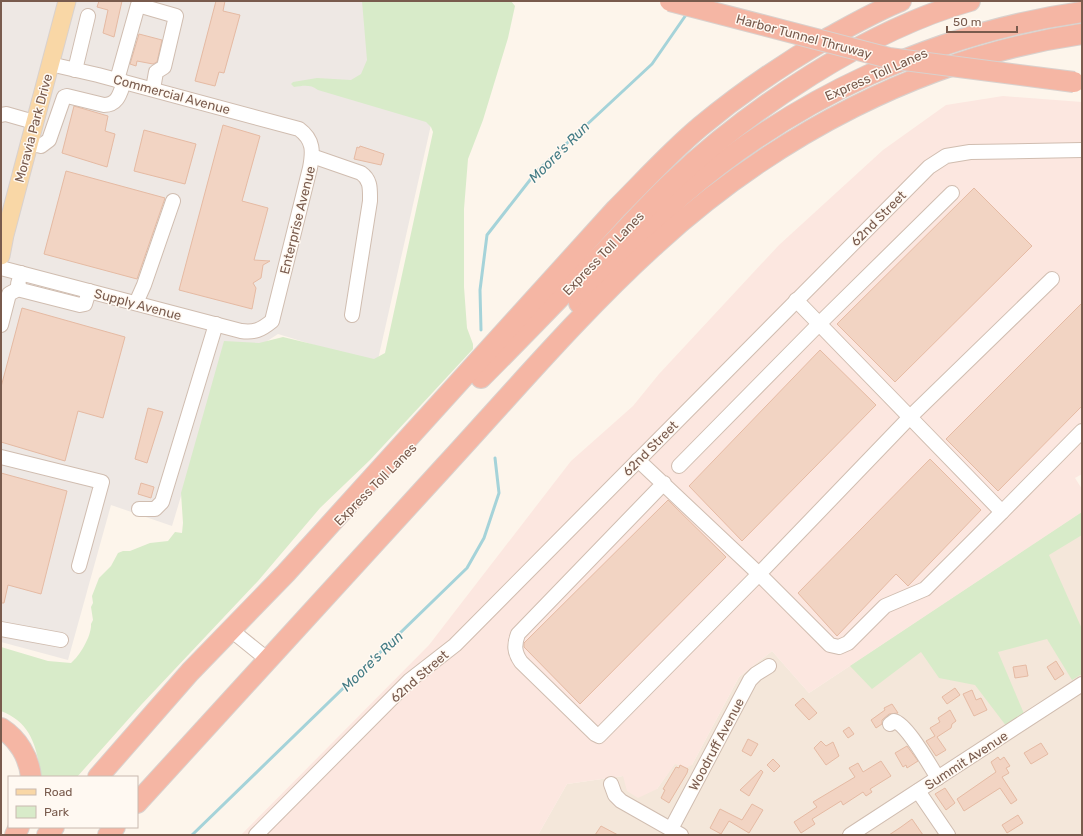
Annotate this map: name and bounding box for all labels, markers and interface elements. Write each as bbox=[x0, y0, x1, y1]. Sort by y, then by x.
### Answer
scale bar bbox=[947, 8, 1017, 34]
street label: Harbor Tunnel Thruway bbox=[734, 11, 873, 62]
text: 50 m bbox=[953, 15, 981, 29]
street label: Express Toll Lanes bbox=[823, 45, 930, 104]
street label: Moravia Park Drive bbox=[12, 72, 55, 184]
street label: Commercial Avenue bbox=[112, 72, 232, 117]
water label: Moore's Run bbox=[525, 118, 593, 186]
street label: Enterprise Avenue bbox=[277, 164, 318, 276]
street label: 62nd Street bbox=[848, 188, 909, 249]
street label: Express Toll Lanes bbox=[560, 208, 647, 298]
street label: Supply Avenue bbox=[93, 286, 183, 323]
street label: 62nd Street bbox=[620, 418, 681, 479]
street label: Express Toll Lanes bbox=[331, 440, 420, 529]
water label: Moore's Run bbox=[338, 628, 407, 695]
street label: 62nd Street bbox=[387, 647, 451, 706]
street label: Woodruff Avenue bbox=[686, 695, 747, 793]
street label: Summit Avenue bbox=[922, 728, 1010, 793]
legend bbox=[8, 776, 138, 828]
text: Road bbox=[44, 785, 72, 799]
text: Park bbox=[44, 805, 70, 819]

